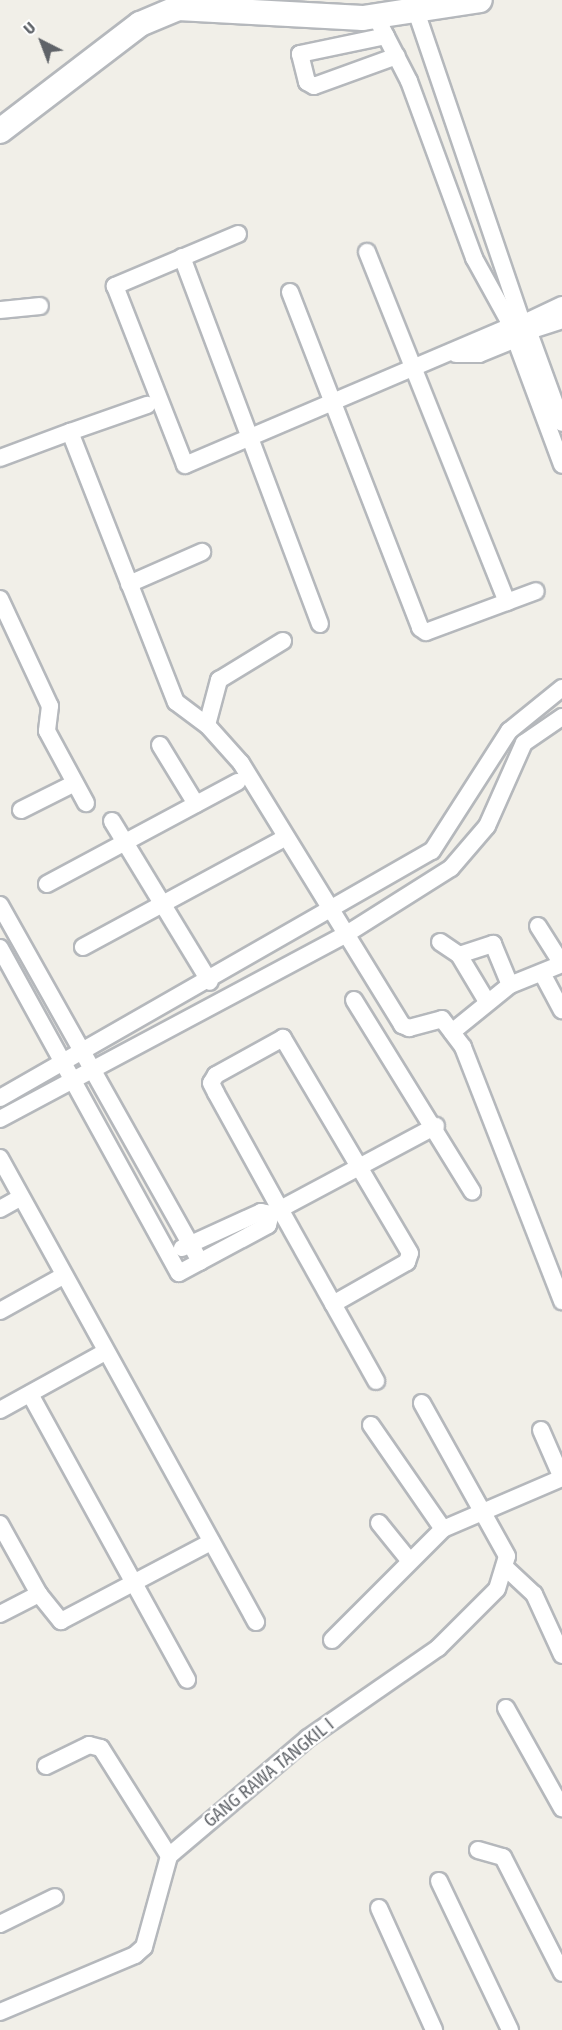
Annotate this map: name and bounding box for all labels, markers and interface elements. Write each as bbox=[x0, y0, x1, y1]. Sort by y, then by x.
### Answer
north arrow bbox=[12, 12, 72, 72]
text: U bbox=[20, 18, 39, 38]
street label: GANG RAWA TANGKIL I bbox=[200, 1714, 338, 1832]

